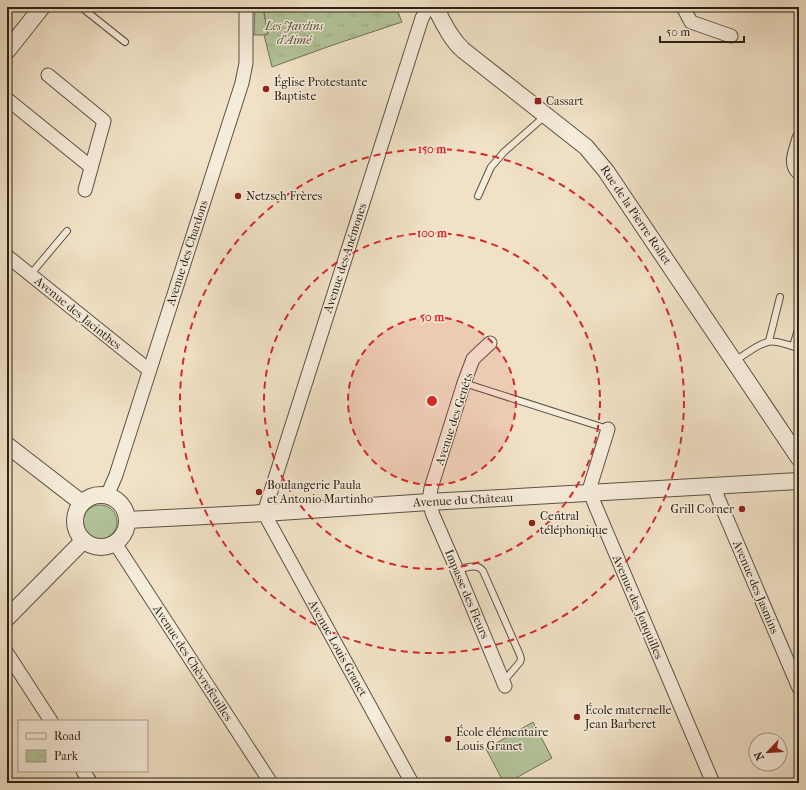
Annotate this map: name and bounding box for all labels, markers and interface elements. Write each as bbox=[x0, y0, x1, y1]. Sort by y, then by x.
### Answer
scale bar bbox=[660, 18, 744, 44]
park label: Les Jardins d'Aimé bbox=[264, 19, 323, 47]
text: 50 m bbox=[666, 25, 690, 39]
place label: Église Protestante Baptiste bbox=[274, 74, 367, 103]
marker: Église Protestante Baptiste bbox=[261, 84, 271, 94]
place label: Cassart bbox=[546, 94, 584, 108]
marker: Cassart bbox=[533, 96, 543, 106]
text: 150 m bbox=[418, 142, 447, 156]
street label: Rue de la Pierre Rollet bbox=[598, 163, 675, 268]
place label: Netzsch Frères bbox=[246, 189, 323, 203]
marker: Netzsch Frères bbox=[233, 191, 243, 201]
street label: Avenue des Chardons bbox=[163, 198, 211, 308]
street label: Avenue des Anémones bbox=[320, 201, 370, 316]
text: 100 m bbox=[417, 226, 448, 240]
street label: Avenue des Jacinthes bbox=[31, 273, 125, 353]
text: 50 m bbox=[420, 310, 445, 324]
street label: Avenue des Genêts bbox=[432, 370, 476, 468]
centre of rings bbox=[425, 394, 439, 408]
place label: Boulangerie Paula et Antonio Martinho bbox=[267, 478, 373, 506]
marker: Boulangerie Paula et Antonio Martinho bbox=[254, 487, 264, 497]
street label: Avenue du Château bbox=[412, 490, 514, 510]
place label: Grill Corner bbox=[671, 502, 735, 516]
marker: Grill Corner bbox=[737, 504, 747, 514]
place label: Central téléphonique bbox=[540, 509, 608, 537]
marker: Central téléphonique bbox=[527, 518, 537, 528]
street label: Avenue des Jasmins bbox=[730, 537, 782, 636]
street label: Impasse des Fleurs bbox=[442, 547, 492, 641]
street label: Avenue des Jonquilles bbox=[609, 552, 666, 662]
street label: Avenue Louis Granet bbox=[305, 596, 371, 699]
street label: Avenue des Chèvrefeuilles bbox=[150, 602, 236, 724]
place label: École maternelle Jean Barberet bbox=[584, 702, 672, 731]
marker: École maternelle Jean Barberet bbox=[572, 712, 582, 722]
legend bbox=[18, 720, 148, 772]
place label: École élémentaire Louis Granet bbox=[456, 724, 549, 753]
text: Road bbox=[54, 729, 81, 743]
north arrow bbox=[748, 732, 788, 772]
marker: École élémentaire Louis Granet bbox=[443, 734, 453, 744]
text: Park bbox=[54, 749, 79, 763]
text: N bbox=[751, 749, 767, 763]

